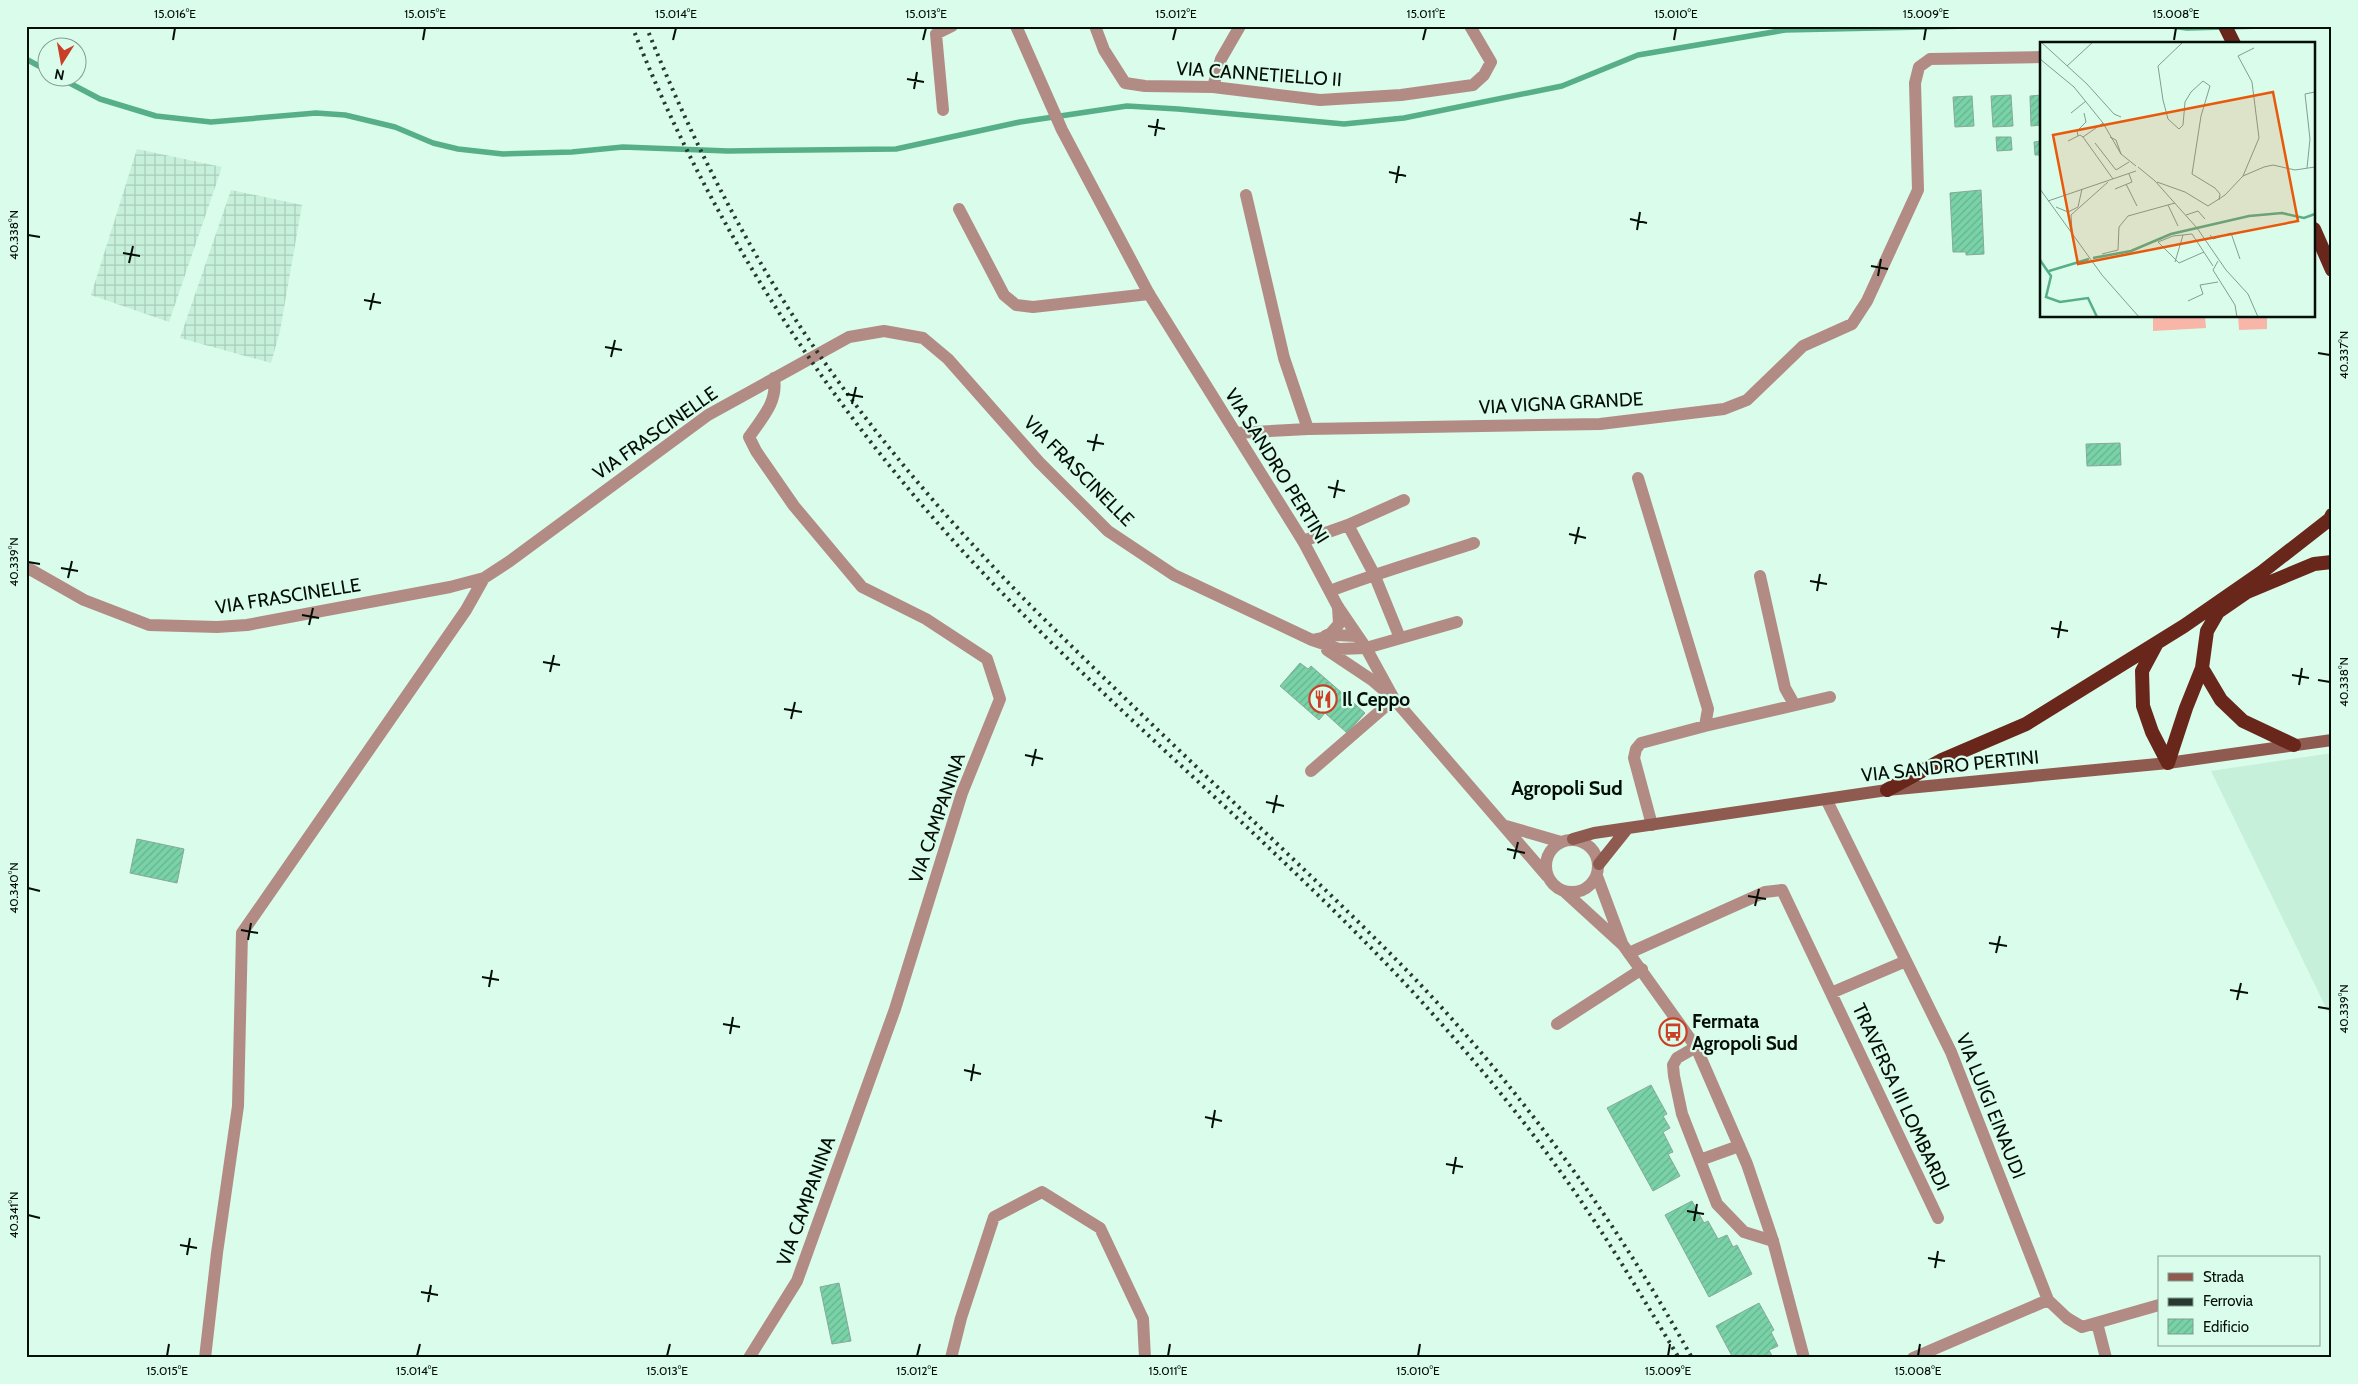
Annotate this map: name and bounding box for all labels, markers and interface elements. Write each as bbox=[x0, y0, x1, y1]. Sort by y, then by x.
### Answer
text: 15.016°E bbox=[154, 6, 196, 21]
text: 15.015°E bbox=[404, 6, 446, 21]
text: 15.014°E bbox=[655, 6, 697, 21]
text: 15.013°E bbox=[905, 6, 947, 21]
text: 15.012°E bbox=[1155, 6, 1197, 21]
text: 15.011°E bbox=[1406, 6, 1446, 21]
text: 15.010°E bbox=[1654, 6, 1698, 21]
text: 15.009°E bbox=[1903, 6, 1950, 21]
text: 15.008°E bbox=[2153, 6, 2200, 21]
north arrow bbox=[38, 38, 88, 88]
inset map bbox=[2040, 42, 2316, 318]
street label: VIA CANNETIELLO II bbox=[1176, 57, 1342, 91]
text: N bbox=[53, 65, 66, 85]
text: 40.338°N bbox=[6, 210, 21, 260]
text: 40.337°N bbox=[2336, 331, 2351, 379]
street label: VIA FRASCINELLE bbox=[588, 382, 722, 484]
street label: VIA SANDRO PERTINI bbox=[1220, 384, 1334, 548]
street label: VIA VIGNA GRANDE bbox=[1478, 387, 1644, 419]
street label: VIA FRASCINELLE bbox=[1019, 411, 1139, 531]
text: 40.339°N bbox=[6, 537, 21, 587]
street label: VIA FRASCINELLE bbox=[214, 573, 362, 619]
text: 40.338°N bbox=[2336, 657, 2351, 707]
restaurant icon: Il Ceppo bbox=[1308, 684, 1338, 714]
place label: Il Ceppo bbox=[1342, 688, 1410, 711]
street label: VIA SANDRO PERTINI bbox=[1860, 745, 2040, 787]
street label: VIA CAMPANINA bbox=[904, 750, 970, 886]
district label: Agropoli Sud bbox=[1511, 776, 1623, 800]
text: 40.340°N bbox=[6, 862, 21, 914]
text: 40.339°N bbox=[2336, 984, 2351, 1034]
street label: TRAVERSA III LOMBARDI bbox=[1847, 1000, 1955, 1194]
place label: Fermata Agropoli Sud bbox=[1692, 1010, 1798, 1055]
bus stop icon: Fermata Agropoli Sud bbox=[1658, 1017, 1688, 1047]
street label: VIA LUIGI EINAUDI bbox=[1951, 1030, 2031, 1182]
street label: VIA CAMPANINA bbox=[772, 1133, 840, 1269]
text: 40.341°N bbox=[6, 1192, 21, 1238]
legend bbox=[2158, 1256, 2320, 1346]
text: Strada bbox=[2203, 1268, 2245, 1286]
text: Ferrovia bbox=[2203, 1292, 2254, 1310]
text: Edificio bbox=[2203, 1318, 2249, 1336]
text: 15.015°E bbox=[146, 1363, 188, 1378]
text: 15.014°E bbox=[396, 1363, 438, 1378]
text: 15.013°E bbox=[646, 1363, 688, 1378]
text: 15.012°E bbox=[896, 1363, 938, 1378]
text: 15.011°E bbox=[1148, 1363, 1188, 1378]
text: 15.010°E bbox=[1396, 1363, 1440, 1378]
text: 15.009°E bbox=[1645, 1363, 1692, 1378]
text: 15.008°E bbox=[1895, 1363, 1942, 1378]

